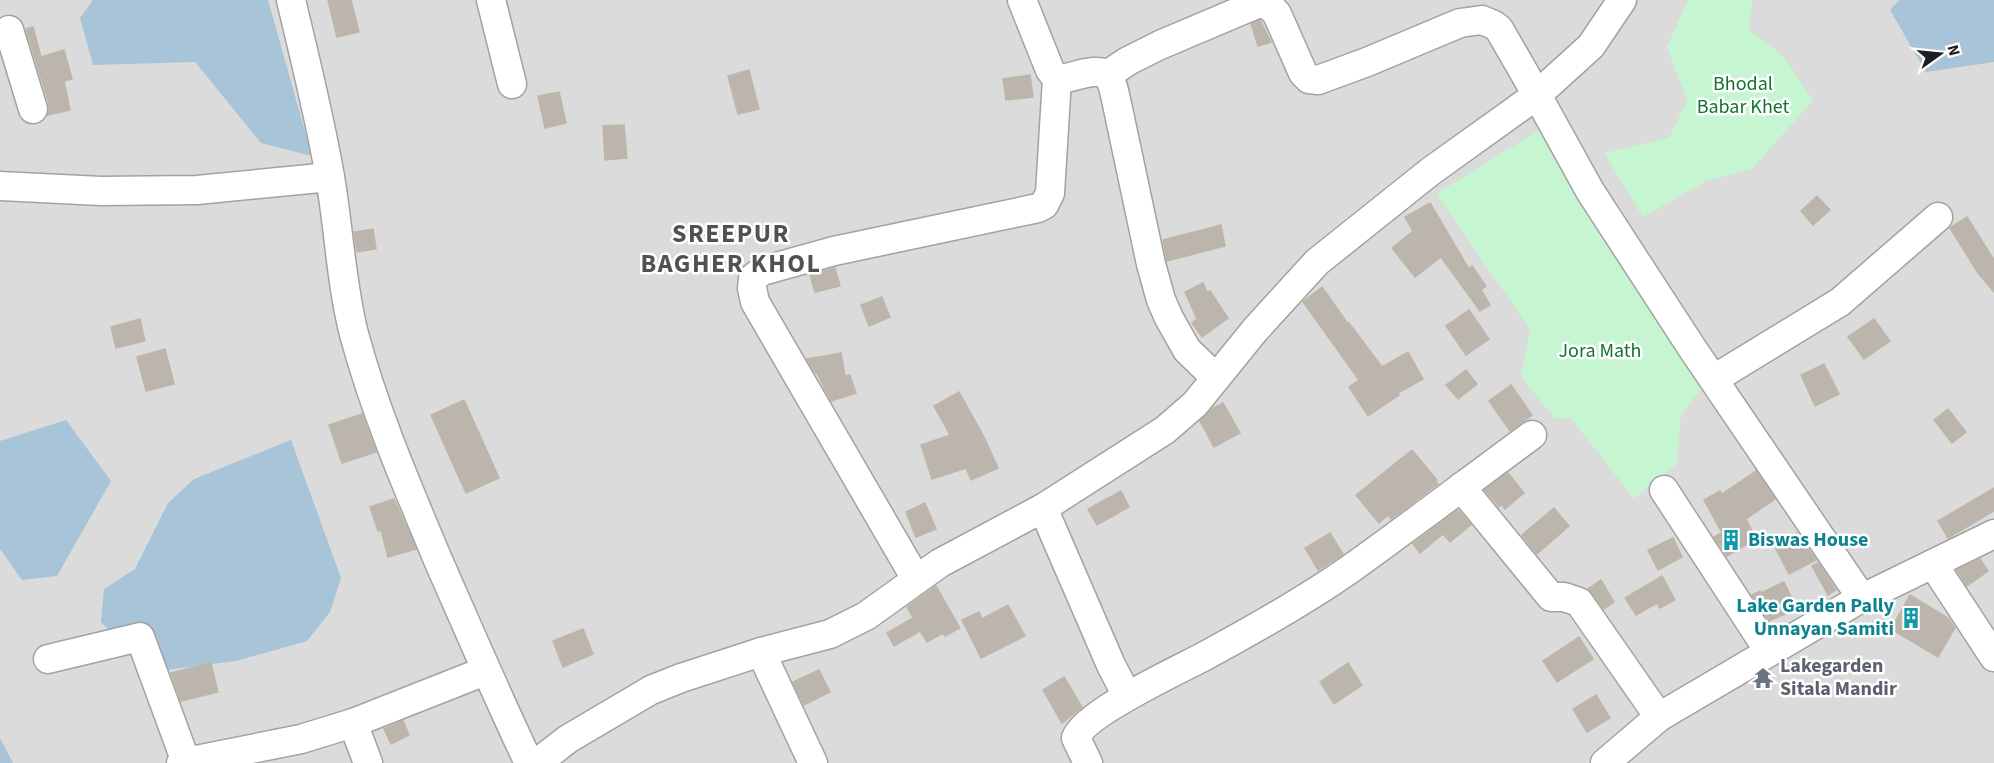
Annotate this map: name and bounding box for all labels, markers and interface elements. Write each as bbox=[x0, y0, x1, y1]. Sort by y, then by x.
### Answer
north arrow bbox=[1910, 24, 1970, 84]
text: N bbox=[1942, 42, 1966, 58]
park label: Bhodal Babar Khet bbox=[1697, 70, 1790, 121]
district label: SREEPUR BAGHER KHOL bbox=[640, 215, 822, 282]
park label: Jora Math bbox=[1559, 337, 1641, 365]
place label: Biswas House bbox=[1748, 526, 1868, 554]
building icon: Biswas House bbox=[1719, 528, 1743, 552]
place label: Lake Garden Pally Unnayan Samiti bbox=[1736, 592, 1895, 643]
building icon: Lake Garden Pally Unnayan Samiti bbox=[1899, 606, 1923, 630]
place label: Lakegarden Sitala Mandir bbox=[1780, 652, 1897, 703]
temple icon: Lakegarden Sitala Mandir bbox=[1751, 666, 1775, 690]

